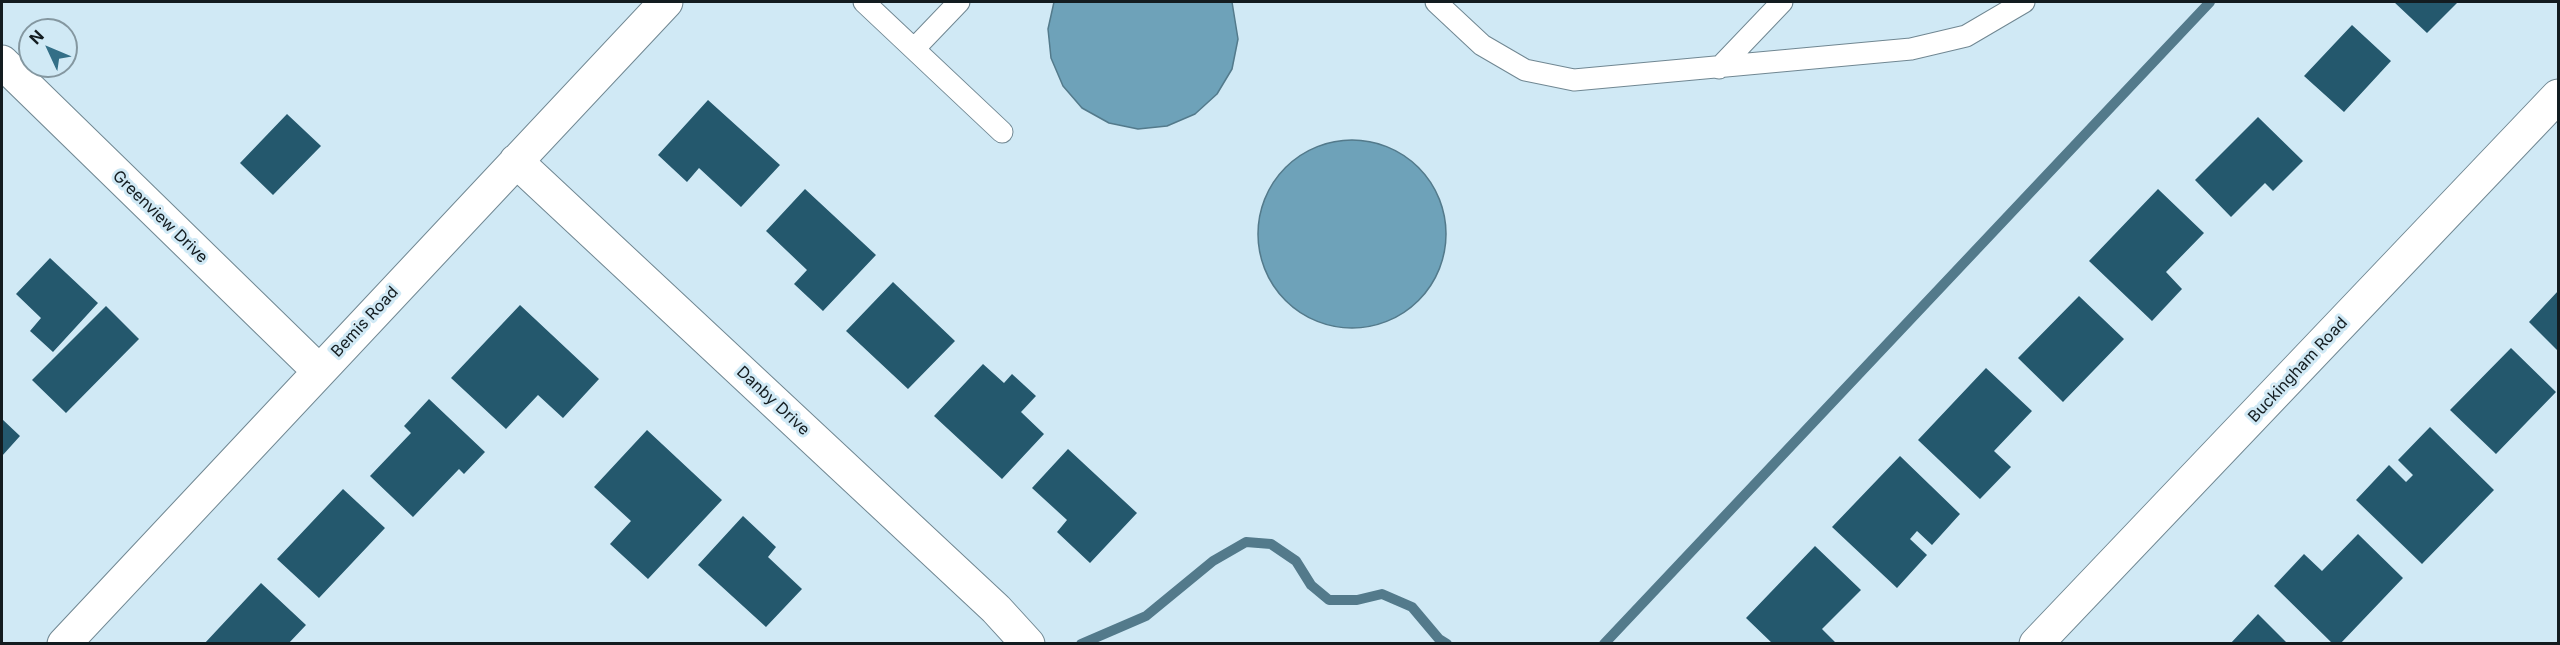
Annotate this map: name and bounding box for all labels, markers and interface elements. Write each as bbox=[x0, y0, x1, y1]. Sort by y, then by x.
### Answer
north arrow bbox=[18, 18, 78, 78]
text: N bbox=[25, 26, 48, 48]
street label: Greenview Drive bbox=[108, 167, 212, 267]
street label: Bemis Road bbox=[328, 283, 402, 361]
street label: Buckingham Road bbox=[2244, 314, 2352, 426]
street label: Danby Drive bbox=[733, 362, 813, 440]

